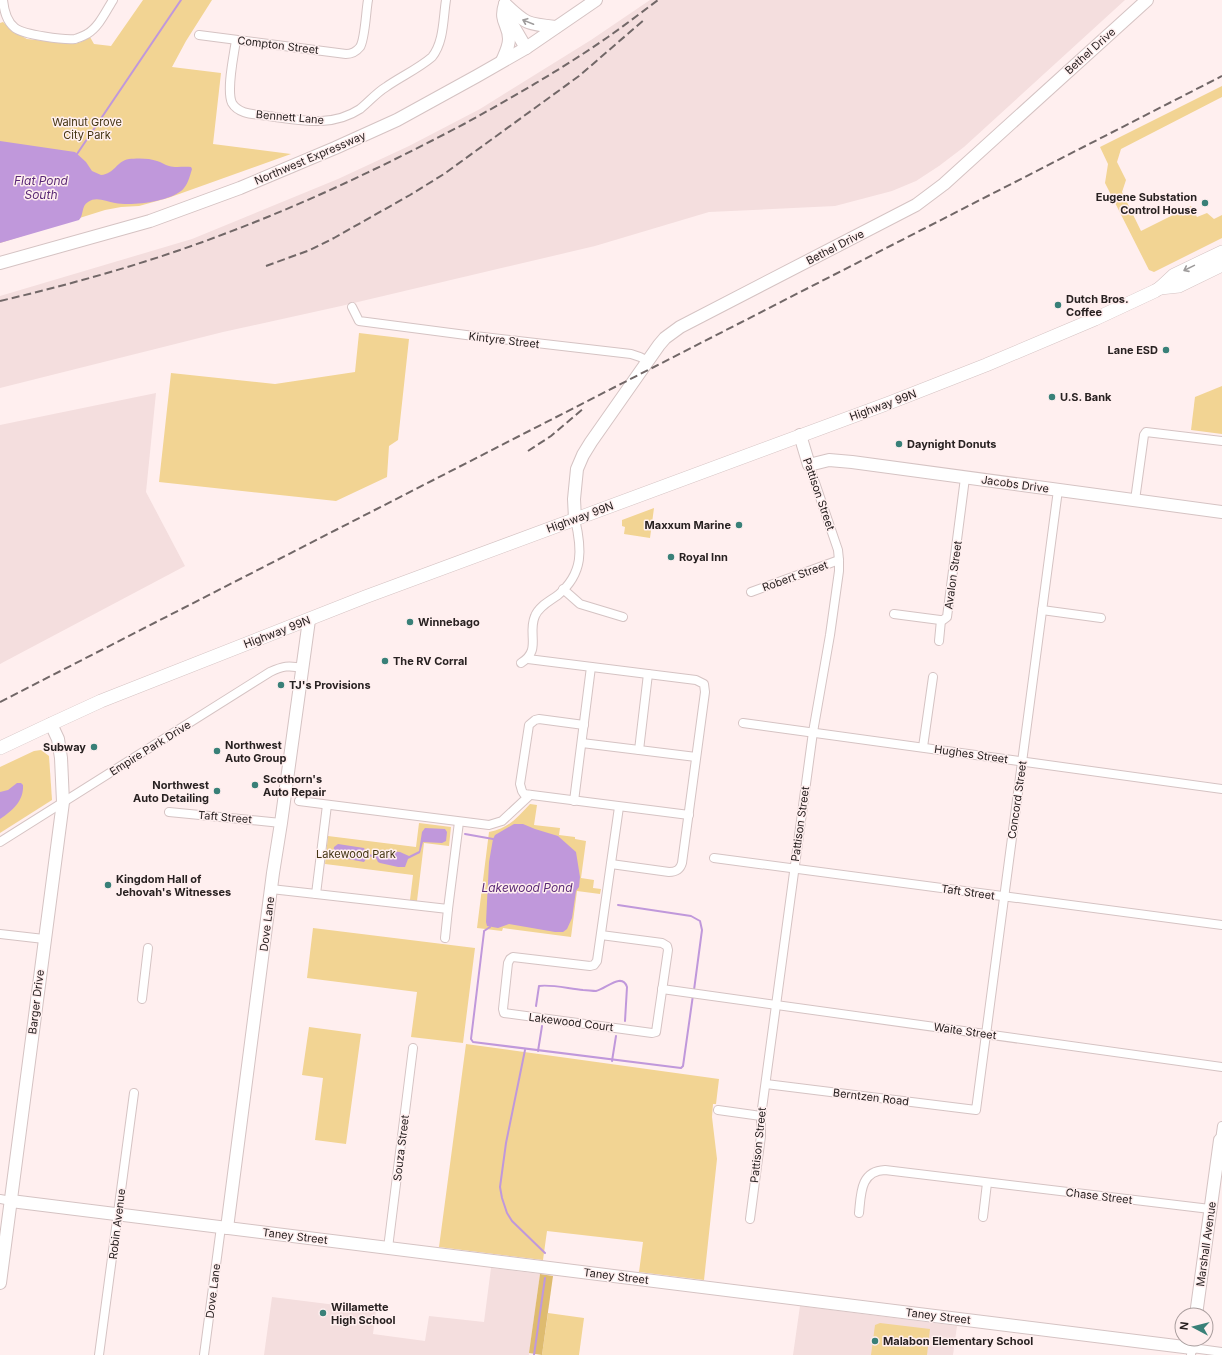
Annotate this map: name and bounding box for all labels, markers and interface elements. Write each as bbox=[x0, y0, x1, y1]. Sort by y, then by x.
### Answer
one-way arrow bbox=[522, 17, 534, 25]
street label: Bethel Drive bbox=[1062, 25, 1118, 77]
street label: Compton Street bbox=[237, 33, 320, 57]
street label: Bennett Lane bbox=[255, 107, 325, 127]
park label: Walnut Grove City Park bbox=[52, 115, 122, 142]
street label: Northwest Expressway bbox=[252, 128, 368, 188]
water label: Flat Pond South bbox=[14, 173, 69, 202]
place label: Eugene Substation Control House bbox=[1096, 190, 1197, 217]
marker: Eugene Substation Control House bbox=[1200, 198, 1210, 208]
street label: Bethel Drive bbox=[804, 226, 866, 268]
one-way arrow bbox=[1184, 264, 1196, 272]
place label: Dutch Bros. Coffee bbox=[1066, 292, 1129, 319]
marker: Dutch Bros. Coffee bbox=[1053, 300, 1063, 310]
street label: Kintyre Street bbox=[468, 329, 541, 351]
place label: Lane ESD bbox=[1108, 343, 1158, 357]
marker: Lane ESD bbox=[1161, 345, 1171, 355]
street label: Highway 99N bbox=[848, 386, 918, 424]
place label: U.S. Bank bbox=[1060, 390, 1112, 404]
marker: U.S. Bank bbox=[1047, 392, 1057, 402]
place label: Daynight Donuts bbox=[907, 437, 997, 451]
marker: Daynight Donuts bbox=[894, 439, 904, 449]
street label: Pattison Street bbox=[800, 456, 838, 533]
street label: Jacobs Drive bbox=[980, 472, 1050, 496]
street label: Highway 99N bbox=[545, 498, 615, 536]
place label: Maxxum Marine bbox=[645, 518, 731, 532]
marker: Maxxum Marine bbox=[734, 520, 744, 530]
street label: Avalon Street bbox=[941, 539, 965, 610]
place label: Royal Inn bbox=[679, 550, 728, 564]
marker: Royal Inn bbox=[666, 552, 676, 562]
street label: Robert Street bbox=[760, 558, 830, 594]
street label: Highway 99N bbox=[242, 613, 312, 651]
place label: Winnebago bbox=[418, 615, 480, 629]
marker: Winnebago bbox=[405, 617, 415, 627]
place label: The RV Corral bbox=[393, 654, 467, 668]
marker: The RV Corral bbox=[380, 656, 390, 666]
place label: TJ's Provisions bbox=[289, 678, 371, 692]
marker: TJ's Provisions bbox=[276, 680, 286, 690]
street label: Empire Park Drive bbox=[107, 717, 193, 779]
place label: Northwest Auto Group bbox=[225, 738, 286, 765]
place label: Subway bbox=[43, 740, 86, 754]
marker: Subway bbox=[89, 742, 99, 752]
street label: Hughes Street bbox=[933, 742, 1009, 766]
marker: Northwest Auto Group bbox=[212, 746, 222, 756]
street label: Concord Street bbox=[1005, 760, 1029, 840]
place label: Scothorn's Auto Repair bbox=[263, 772, 326, 799]
place label: Northwest Auto Detailing bbox=[133, 778, 209, 805]
marker: Scothorn's Auto Repair bbox=[250, 780, 260, 790]
street label: Pattison Street bbox=[788, 785, 812, 863]
marker: Northwest Auto Detailing bbox=[212, 786, 222, 796]
street label: Taft Street bbox=[198, 808, 253, 826]
park label: Lakewood Park bbox=[316, 847, 396, 861]
place label: Kingdom Hall of Jehovah's Witnesses bbox=[116, 872, 231, 899]
marker: Kingdom Hall of Jehovah's Witnesses bbox=[103, 880, 113, 890]
water label: Lakewood Pond bbox=[481, 880, 573, 895]
street label: Taft Street bbox=[940, 881, 996, 903]
street label: Dove Lane bbox=[257, 896, 277, 952]
street label: Barger Drive bbox=[25, 969, 47, 1035]
street label: Lakewood Court bbox=[528, 1010, 615, 1034]
street label: Waite Street bbox=[933, 1020, 998, 1042]
street label: Berntzen Road bbox=[832, 1085, 910, 1109]
street label: Pattison Street bbox=[747, 1106, 769, 1183]
street label: Souza Street bbox=[390, 1114, 412, 1182]
street label: Chase Street bbox=[1065, 1185, 1134, 1207]
street label: Robin Avenue bbox=[106, 1188, 128, 1260]
street label: Marshall Avenue bbox=[1193, 1201, 1219, 1287]
street label: Taney Street bbox=[262, 1225, 329, 1247]
street label: Dove Lane bbox=[203, 1263, 223, 1319]
street label: Taney Street bbox=[583, 1265, 650, 1287]
place label: Willamette High School bbox=[331, 1300, 396, 1327]
street label: Taney Street bbox=[905, 1305, 972, 1327]
north arrow bbox=[1174, 1307, 1214, 1347]
marker: Willamette High School bbox=[318, 1308, 328, 1318]
text: N bbox=[1177, 1321, 1192, 1331]
place label: Malabon Elementary School bbox=[883, 1334, 1033, 1348]
marker: Malabon Elementary School bbox=[870, 1336, 880, 1346]

